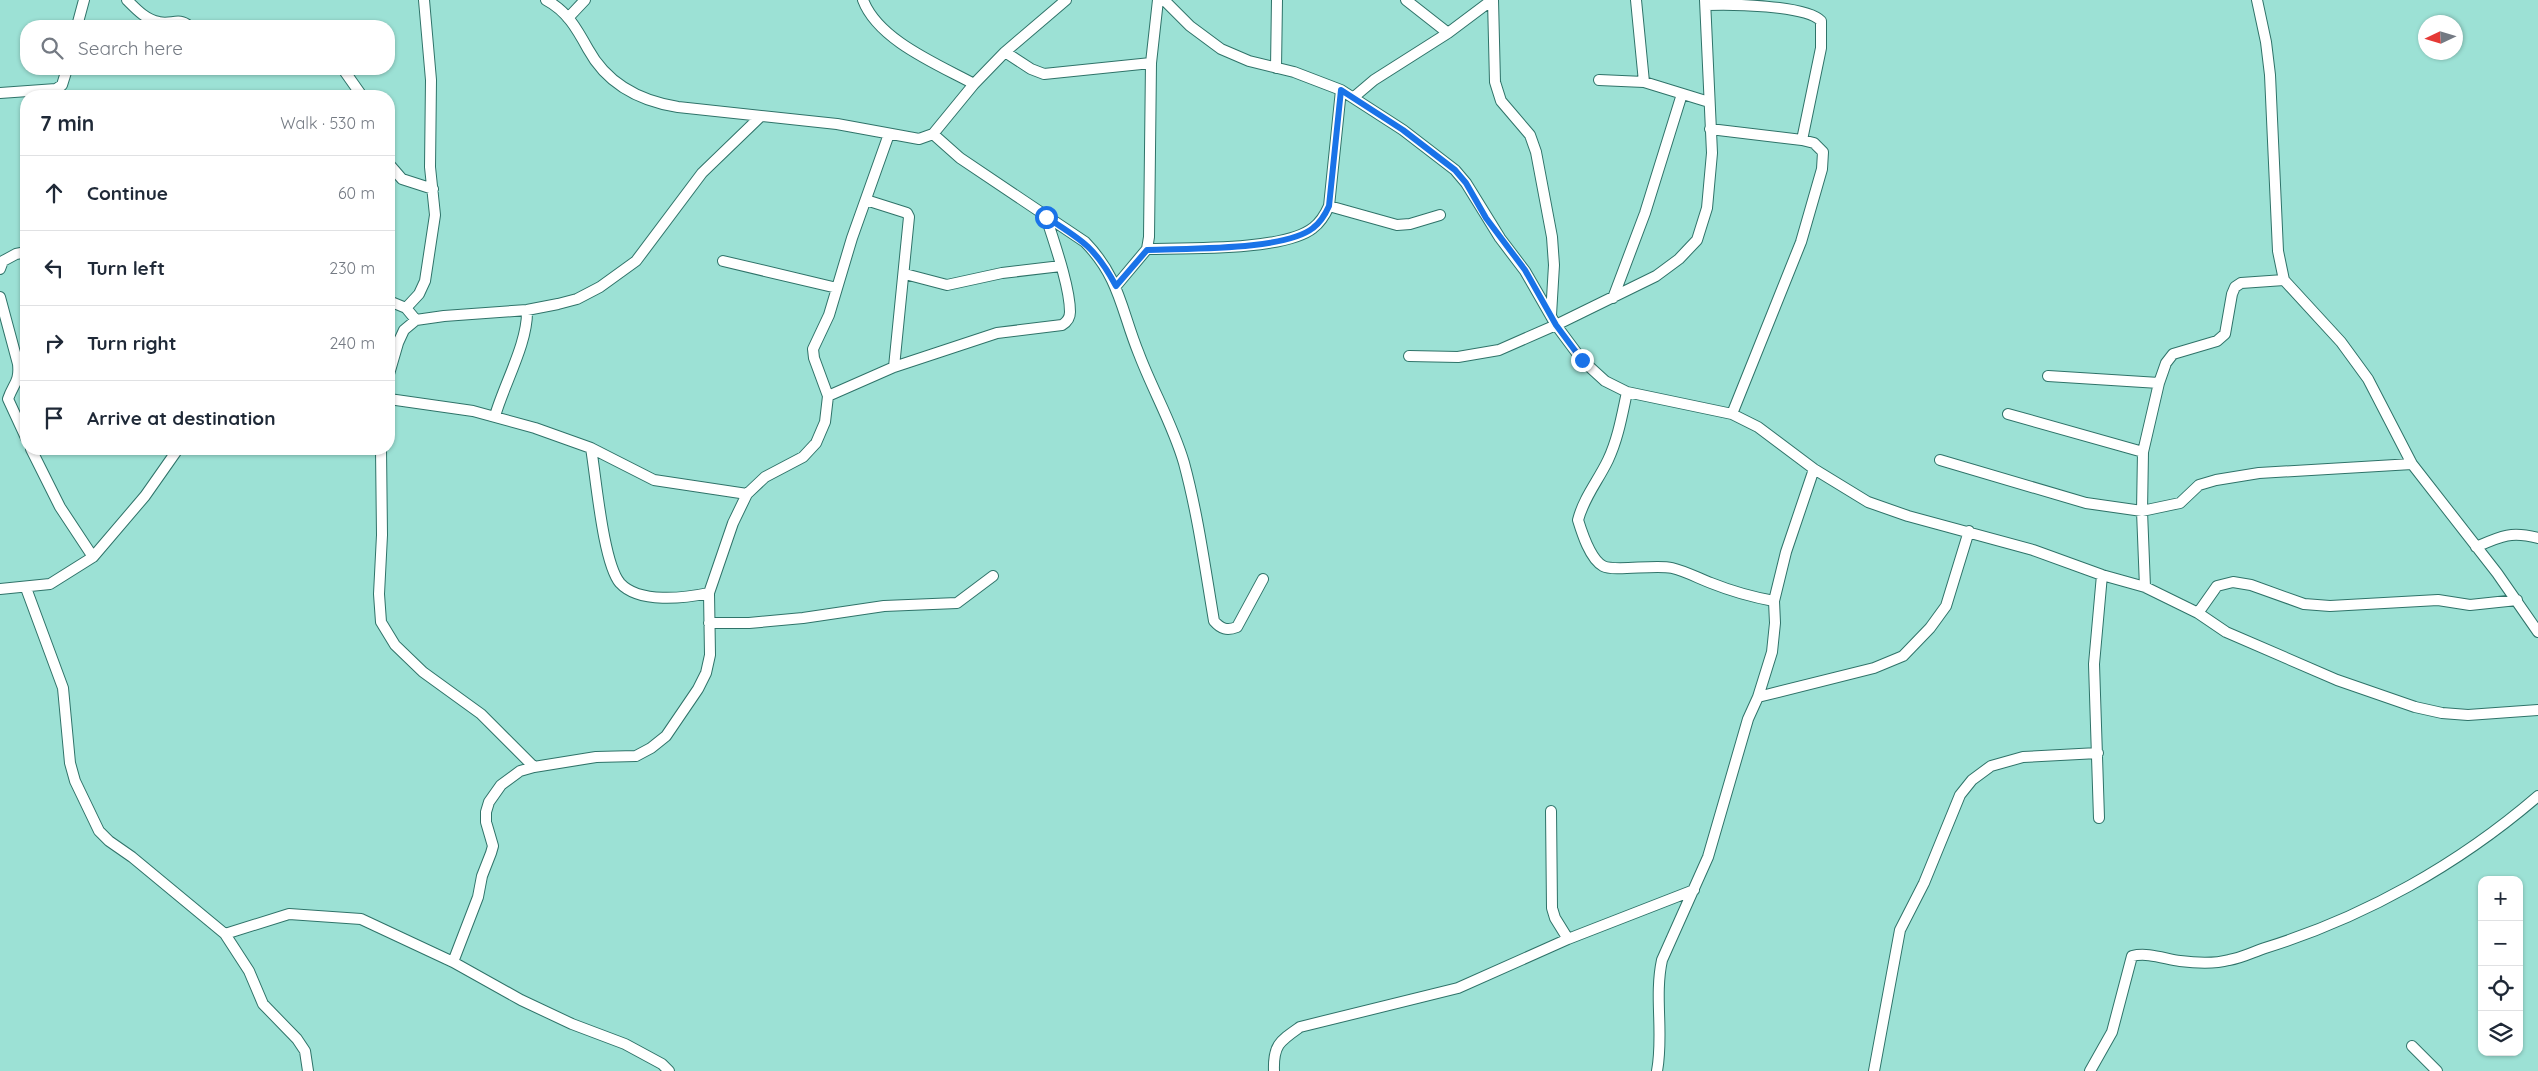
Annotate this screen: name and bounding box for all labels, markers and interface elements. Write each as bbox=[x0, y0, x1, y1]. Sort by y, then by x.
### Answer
north arrow bbox=[2418, 15, 2463, 60]
search box bbox=[20, 20, 395, 75]
icon: search bbox=[38, 34, 66, 62]
text: Search here bbox=[78, 36, 183, 60]
text: 7 min bbox=[40, 110, 94, 136]
text: Walk · 530 m bbox=[280, 113, 375, 133]
icon: ahead bbox=[40, 179, 68, 207]
text: Continue bbox=[87, 181, 168, 205]
text: 60 m bbox=[338, 183, 375, 203]
route start bbox=[1035, 206, 1058, 229]
icon: left bbox=[40, 254, 68, 282]
text: Turn left bbox=[87, 256, 165, 280]
text: 230 m bbox=[329, 258, 375, 278]
icon: right bbox=[40, 329, 68, 357]
text: Turn right bbox=[87, 331, 176, 355]
text: 240 m bbox=[329, 333, 375, 353]
route end bbox=[1571, 349, 1594, 372]
icon: arrive bbox=[40, 404, 68, 432]
text: Arrive at destination bbox=[87, 406, 276, 430]
map controls bbox=[2478, 876, 2523, 1056]
button: + bbox=[2478, 876, 2523, 921]
button: − bbox=[2478, 921, 2523, 966]
button: locate bbox=[2478, 966, 2523, 1011]
button: layers bbox=[2478, 1011, 2523, 1056]

